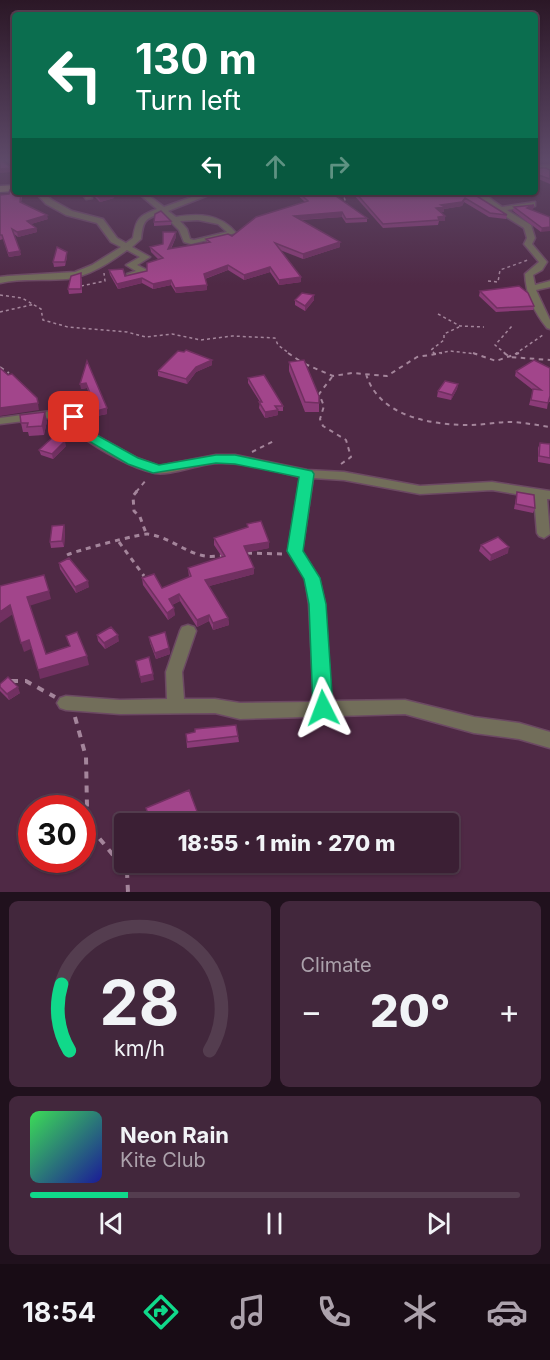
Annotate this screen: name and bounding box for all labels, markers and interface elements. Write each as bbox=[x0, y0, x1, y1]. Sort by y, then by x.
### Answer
text: 130 m bbox=[135, 33, 257, 84]
icon: left bbox=[36, 36, 114, 114]
text: Turn left bbox=[135, 84, 241, 117]
icon: left bbox=[196, 150, 229, 183]
icon: ahead bbox=[259, 150, 292, 183]
icon: right bbox=[322, 150, 355, 183]
pin bbox=[48, 391, 99, 442]
icon: arrive bbox=[57, 400, 90, 433]
position arrow bbox=[291, 676, 355, 740]
speed limit sign: 30 bbox=[18, 795, 96, 873]
text: 18:55 · 1 min · 270 m bbox=[178, 830, 395, 856]
text: Climate bbox=[301, 953, 372, 977]
text: 28 bbox=[100, 965, 180, 1040]
text: 20° bbox=[370, 983, 451, 1038]
text: − bbox=[301, 991, 322, 1031]
text: + bbox=[498, 991, 520, 1031]
text: km/h bbox=[114, 1035, 165, 1061]
text: Neon Rain bbox=[120, 1122, 229, 1148]
text: Kite Club bbox=[120, 1148, 206, 1172]
icon: previous bbox=[95, 1207, 128, 1240]
icon: pause bbox=[258, 1207, 291, 1240]
icon: next bbox=[422, 1207, 455, 1240]
icon: directions bbox=[140, 1291, 182, 1333]
icon: music bbox=[227, 1291, 269, 1333]
icon: phone bbox=[313, 1291, 355, 1333]
icon: climate bbox=[399, 1291, 441, 1333]
icon: car bbox=[486, 1291, 528, 1333]
text: 18:54 bbox=[22, 1296, 96, 1329]

